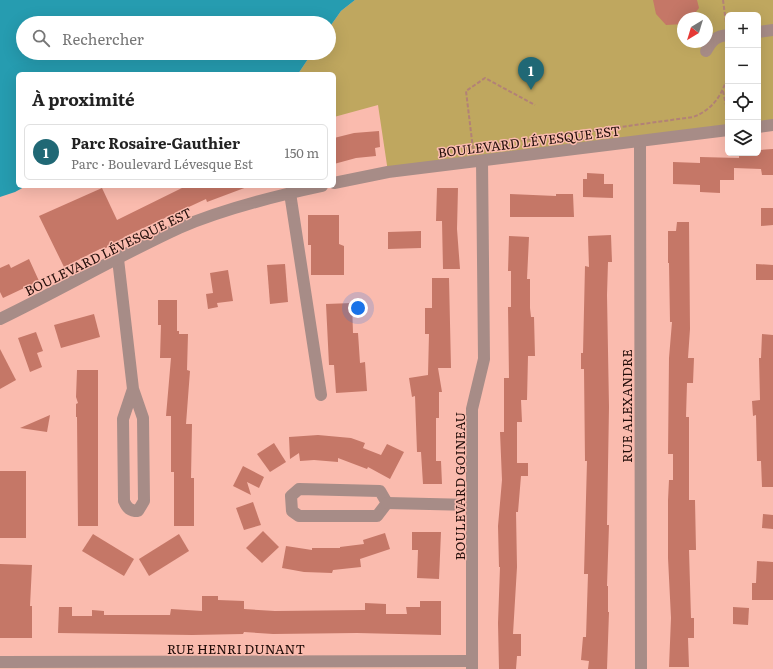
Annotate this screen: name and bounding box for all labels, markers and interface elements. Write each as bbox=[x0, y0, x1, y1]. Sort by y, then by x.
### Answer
north arrow bbox=[677, 12, 713, 48]
map controls bbox=[725, 12, 761, 156]
button: + bbox=[725, 12, 761, 48]
search box bbox=[16, 16, 336, 60]
icon: search bbox=[30, 27, 52, 49]
text: Rechercher bbox=[62, 27, 144, 50]
button: − bbox=[725, 48, 761, 84]
pin: 1 bbox=[518, 57, 544, 90]
button: locate bbox=[725, 84, 761, 120]
text: À proximité bbox=[32, 86, 135, 111]
street label: BOULEVARD LÉVESQUE EST bbox=[437, 120, 622, 162]
button: layers bbox=[725, 120, 761, 156]
text: Parc Rosaire-Gauthier bbox=[71, 131, 240, 154]
text: 1 bbox=[43, 143, 49, 162]
text: 150 m bbox=[284, 143, 319, 162]
text: Parc · Boulevard Lévesque Est bbox=[71, 154, 253, 173]
street label: BOULEVARD LÉVESQUE EST bbox=[21, 202, 195, 300]
your location bbox=[348, 298, 368, 318]
street label: RUE ALEXANDRE bbox=[617, 349, 636, 463]
street label: BOULEVARD GOINEAU bbox=[450, 412, 469, 560]
street label: RUE HENRI DUNANT bbox=[167, 639, 305, 658]

